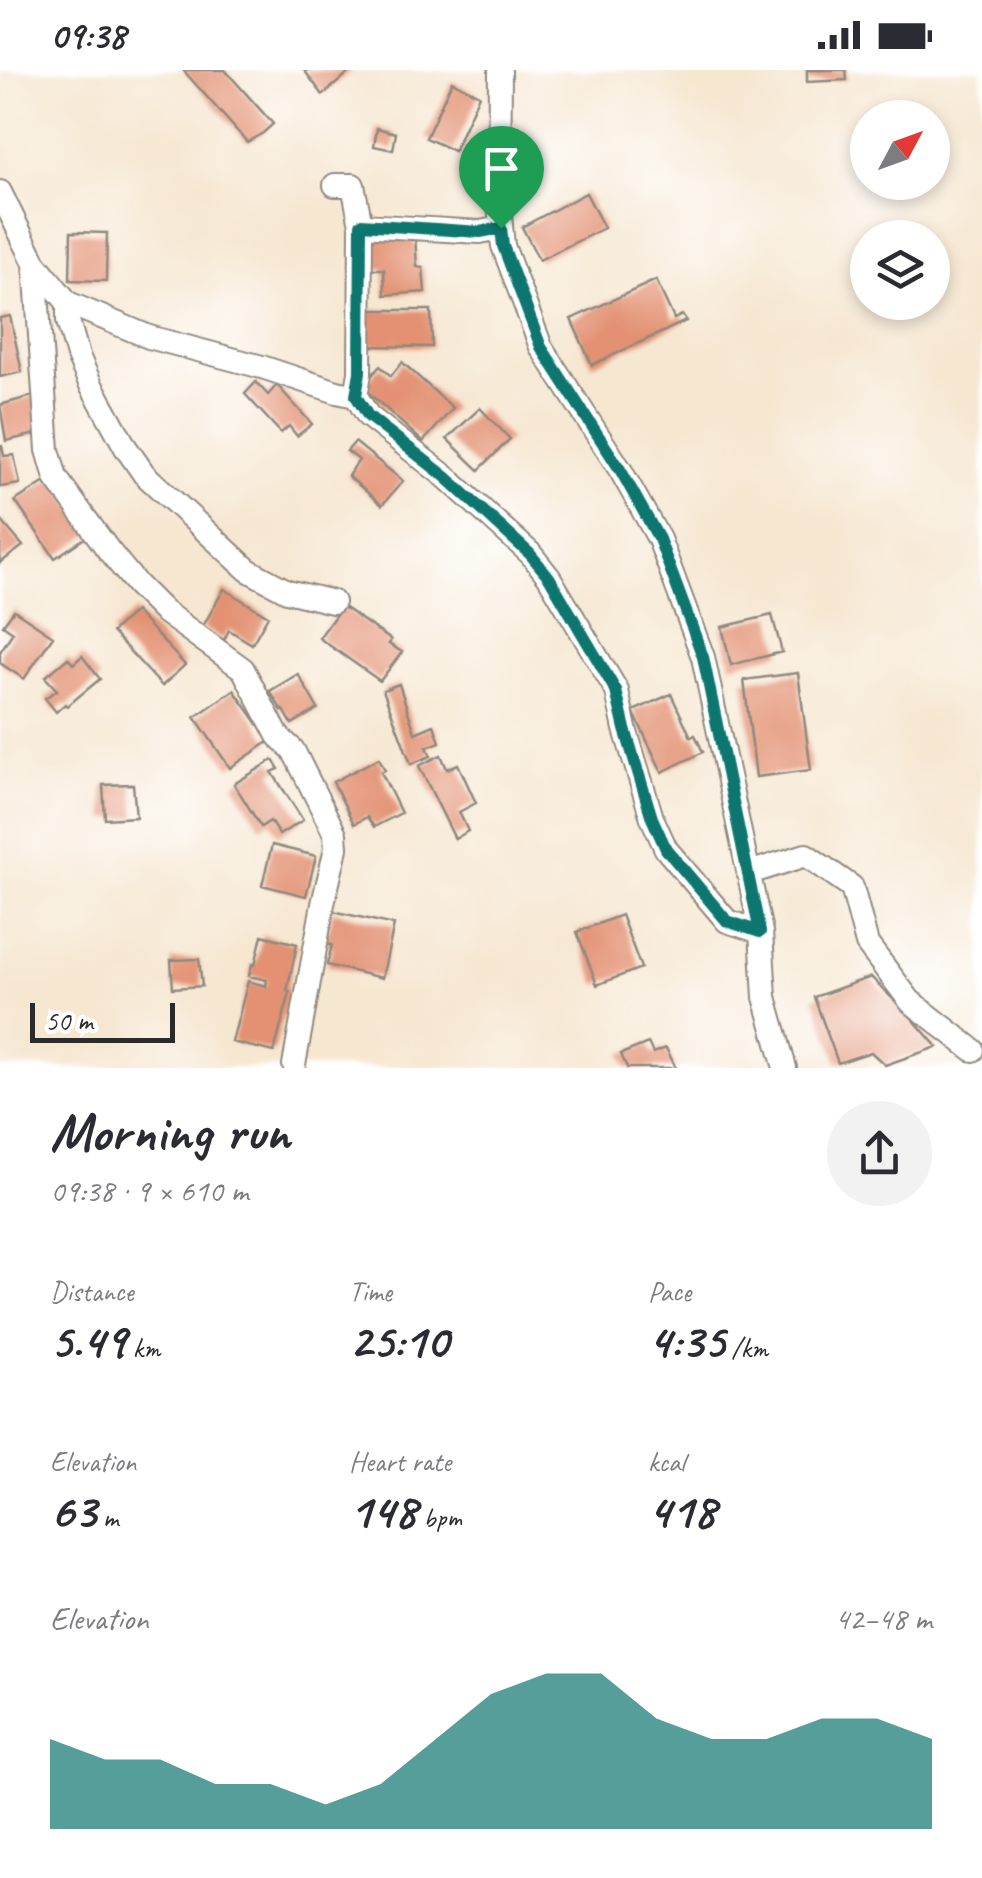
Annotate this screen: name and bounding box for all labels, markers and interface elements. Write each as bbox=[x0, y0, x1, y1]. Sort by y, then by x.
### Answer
text: 09:38 bbox=[50, 12, 125, 59]
north arrow bbox=[850, 100, 950, 200]
map controls bbox=[850, 100, 950, 320]
pin bbox=[459, 126, 544, 229]
icon: arrive bbox=[474, 141, 529, 196]
button: layers bbox=[850, 220, 950, 320]
scale bar bbox=[30, 998, 175, 1043]
text: 50 m bbox=[45, 1003, 93, 1038]
text: Morning run bbox=[50, 1097, 290, 1167]
button: share bbox=[827, 1101, 932, 1206]
text: 09:38 · 9 × 610 m bbox=[50, 1170, 248, 1211]
text: Distance bbox=[50, 1274, 134, 1309]
text: Time bbox=[349, 1274, 392, 1309]
text: Pace bbox=[648, 1274, 691, 1309]
text: 5.49 bbox=[50, 1309, 126, 1372]
text: 25:10 bbox=[349, 1309, 448, 1372]
text: 4:35 bbox=[648, 1309, 725, 1372]
text: km bbox=[126, 1330, 160, 1365]
text: /km bbox=[725, 1330, 768, 1365]
text: Elevation bbox=[50, 1444, 136, 1479]
text: Heart rate bbox=[349, 1444, 451, 1479]
text: kcal bbox=[648, 1444, 685, 1479]
text: 63 bbox=[50, 1479, 96, 1542]
text: 148 bbox=[349, 1479, 417, 1542]
text: 418 bbox=[648, 1479, 716, 1542]
text: m bbox=[96, 1500, 119, 1535]
text: bpm bbox=[417, 1500, 462, 1535]
text: Elevation bbox=[50, 1598, 148, 1639]
text: 42–48 m bbox=[834, 1598, 932, 1639]

